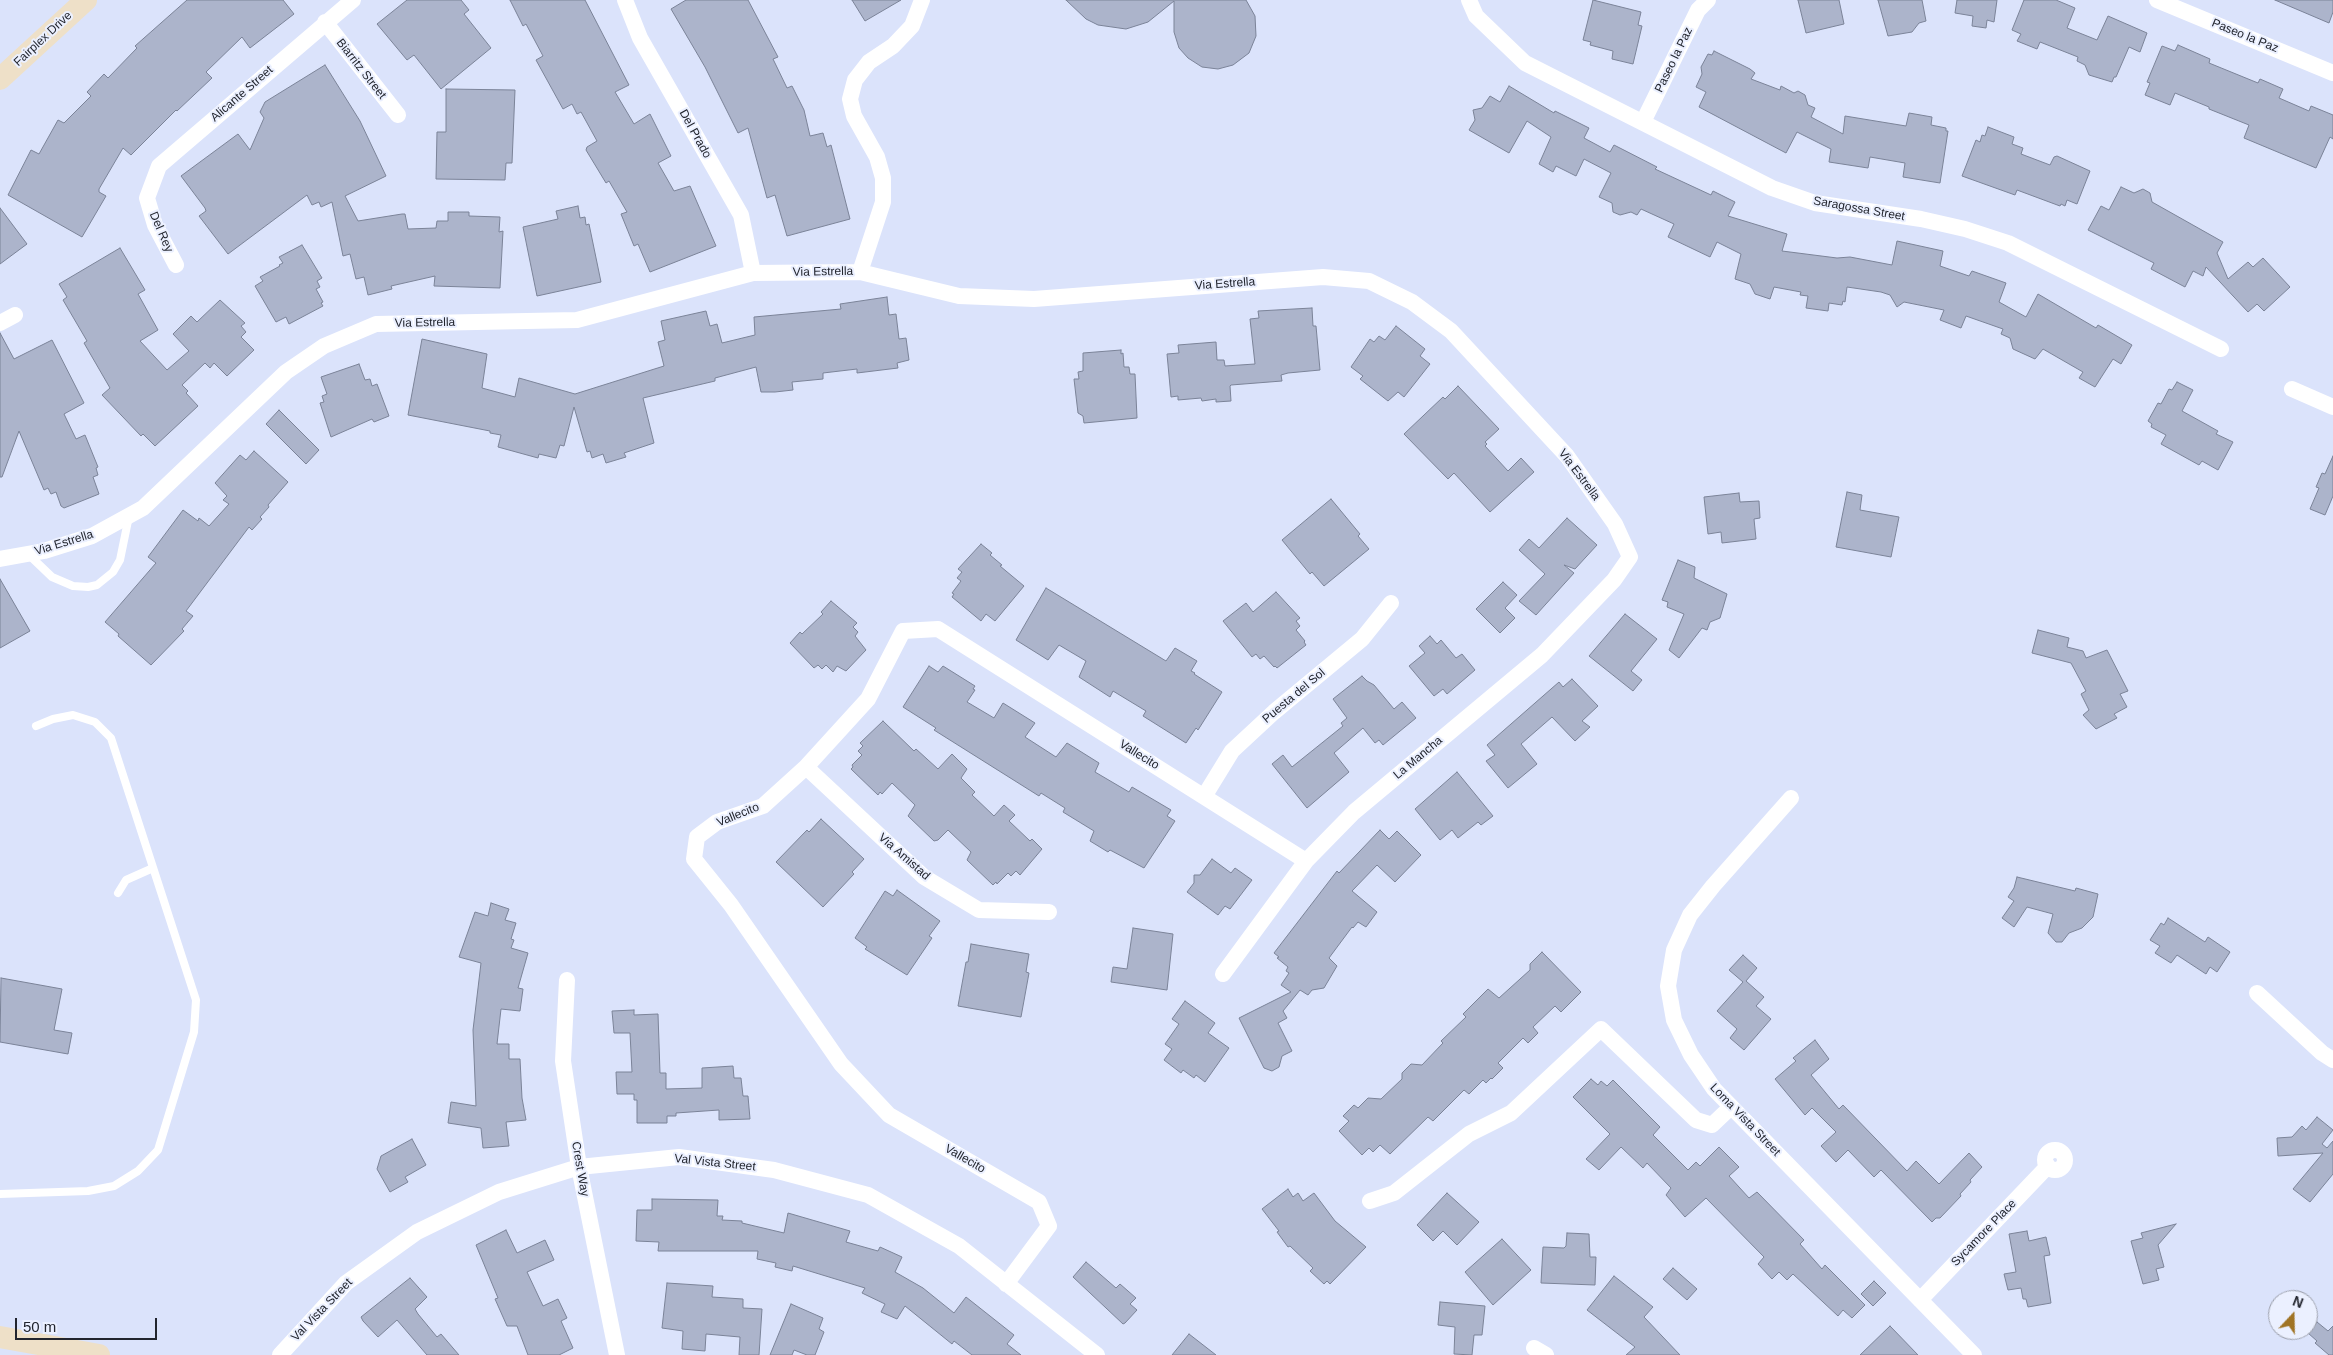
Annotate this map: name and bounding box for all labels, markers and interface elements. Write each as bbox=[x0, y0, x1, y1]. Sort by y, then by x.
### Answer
street label: Fairplex Drive bbox=[11, 8, 75, 70]
street label: Paseo la Paz bbox=[2210, 16, 2280, 56]
street label: Paseo la Paz bbox=[1652, 25, 1696, 95]
street label: Biarritz Street bbox=[333, 36, 389, 102]
street label: Alicante Street bbox=[208, 63, 276, 125]
street label: Del Prado bbox=[676, 107, 714, 161]
street label: Saragossa Street bbox=[1812, 194, 1906, 224]
street label: Del Rey bbox=[146, 210, 176, 254]
street label: Via Estrella bbox=[793, 264, 853, 280]
street label: Via Estrella bbox=[1194, 275, 1256, 293]
street label: Via Estrella bbox=[395, 315, 455, 331]
street label: Via Estrella bbox=[1555, 447, 1603, 503]
street label: Via Estrella bbox=[33, 527, 95, 559]
street label: Puesta del Sol bbox=[1260, 666, 1328, 726]
street label: La Mancha bbox=[1391, 733, 1445, 783]
street label: Vallecito bbox=[1116, 737, 1162, 773]
street label: Vallecito bbox=[715, 800, 761, 830]
street label: Via Amistad bbox=[875, 831, 933, 883]
street label: Loma Vista Street bbox=[1707, 1081, 1783, 1159]
street label: Crest Way bbox=[568, 1140, 592, 1198]
street label: Vallecito bbox=[942, 1142, 988, 1176]
street label: Val Vista Street bbox=[674, 1152, 756, 1174]
street label: Sycamore Place bbox=[1948, 1197, 2020, 1269]
street label: Val Vista Street bbox=[288, 1276, 356, 1344]
north arrow bbox=[2268, 1290, 2318, 1340]
text: N bbox=[2290, 1293, 2306, 1311]
scale bar bbox=[18, 1308, 160, 1340]
text: 50 m bbox=[23, 1318, 56, 1335]

